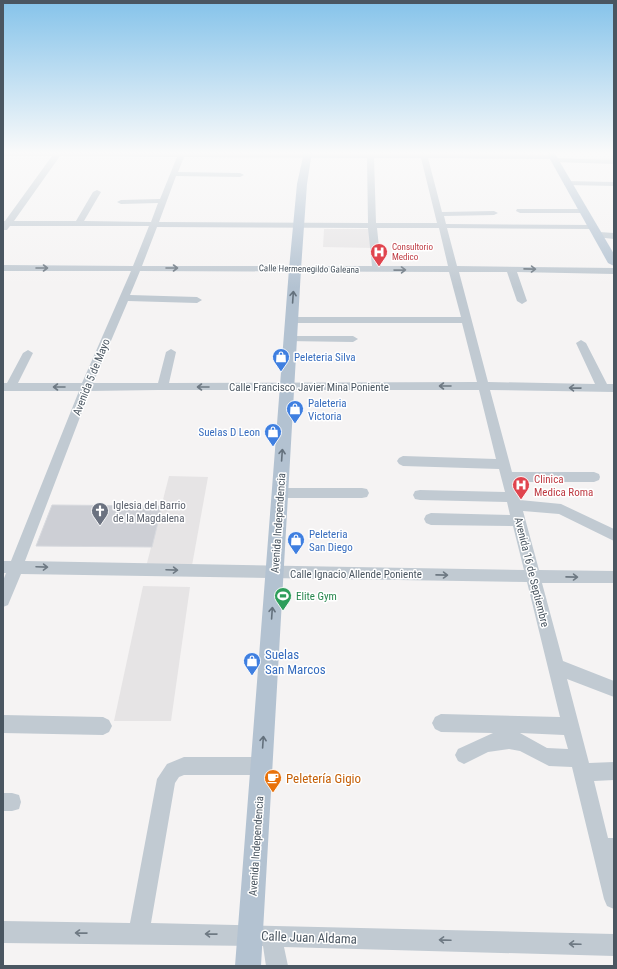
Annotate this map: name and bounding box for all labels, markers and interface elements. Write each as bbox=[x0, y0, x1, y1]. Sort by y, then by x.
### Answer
hospital icon: Consultorio Medico bbox=[369, 242, 389, 267]
place label: Consultorio Medico bbox=[392, 242, 433, 262]
street label: Calle Hermenegildo Galeana bbox=[259, 263, 359, 275]
one-way arrow bbox=[35, 264, 48, 272]
one-way arrow bbox=[165, 264, 178, 272]
one-way arrow bbox=[523, 265, 536, 273]
one-way arrow bbox=[393, 266, 406, 274]
one-way arrow bbox=[289, 291, 296, 304]
street label: Avenida 5 de Mayo bbox=[70, 336, 113, 417]
shop icon: Peleteria Silva bbox=[271, 347, 291, 372]
place label: Peleteria Silva bbox=[294, 351, 356, 364]
street label: Calle Francisco Javier Mina Poniente bbox=[229, 381, 389, 394]
one-way arrow bbox=[439, 382, 452, 390]
one-way arrow bbox=[53, 383, 66, 391]
one-way arrow bbox=[197, 383, 210, 391]
one-way arrow bbox=[569, 384, 582, 392]
place label: Paleteria Victoria bbox=[308, 397, 347, 423]
shop icon: Paleteria Victoria bbox=[285, 399, 305, 424]
shop icon: Suelas D Leon bbox=[263, 422, 283, 447]
place label: Suelas D Leon bbox=[198, 426, 260, 439]
one-way arrow bbox=[279, 449, 286, 462]
street label: Avenida Independencia bbox=[269, 473, 288, 574]
place label: Clinica Medica Roma bbox=[534, 473, 593, 499]
hospital icon: Clinica Medica Roma bbox=[511, 475, 531, 500]
place label: Iglesia del Barrio de la Magdalena bbox=[113, 499, 186, 525]
church icon: Iglesia del Barrio de la Magdalena bbox=[90, 501, 110, 526]
street label: Avenida 16 de Septiembre bbox=[512, 516, 551, 628]
place label: Peleteria San Diego bbox=[309, 528, 353, 554]
shop icon: Peleteria San Diego bbox=[286, 530, 306, 555]
one-way arrow bbox=[35, 563, 48, 571]
one-way arrow bbox=[165, 567, 178, 574]
street label: Calle Ignacio Allende Poniente bbox=[290, 568, 422, 581]
one-way arrow bbox=[435, 571, 448, 578]
one-way arrow bbox=[565, 573, 578, 581]
sports icon: Elite Gym bbox=[273, 586, 293, 611]
place label: Elite Gym bbox=[296, 590, 337, 603]
one-way arrow bbox=[268, 607, 275, 620]
place label: Suelas San Marcos bbox=[265, 647, 326, 677]
shop icon: Suelas San Marcos bbox=[242, 651, 262, 676]
one-way arrow bbox=[259, 736, 266, 749]
cafe icon: Peletería Gigio bbox=[263, 768, 283, 793]
place label: Peletería Gigio bbox=[286, 771, 361, 786]
street label: Avenida Independencia bbox=[247, 796, 266, 897]
street label: Calle Juan Aldama bbox=[261, 928, 357, 947]
one-way arrow bbox=[75, 929, 88, 937]
one-way arrow bbox=[205, 931, 218, 938]
one-way arrow bbox=[439, 936, 452, 944]
one-way arrow bbox=[569, 940, 582, 947]

